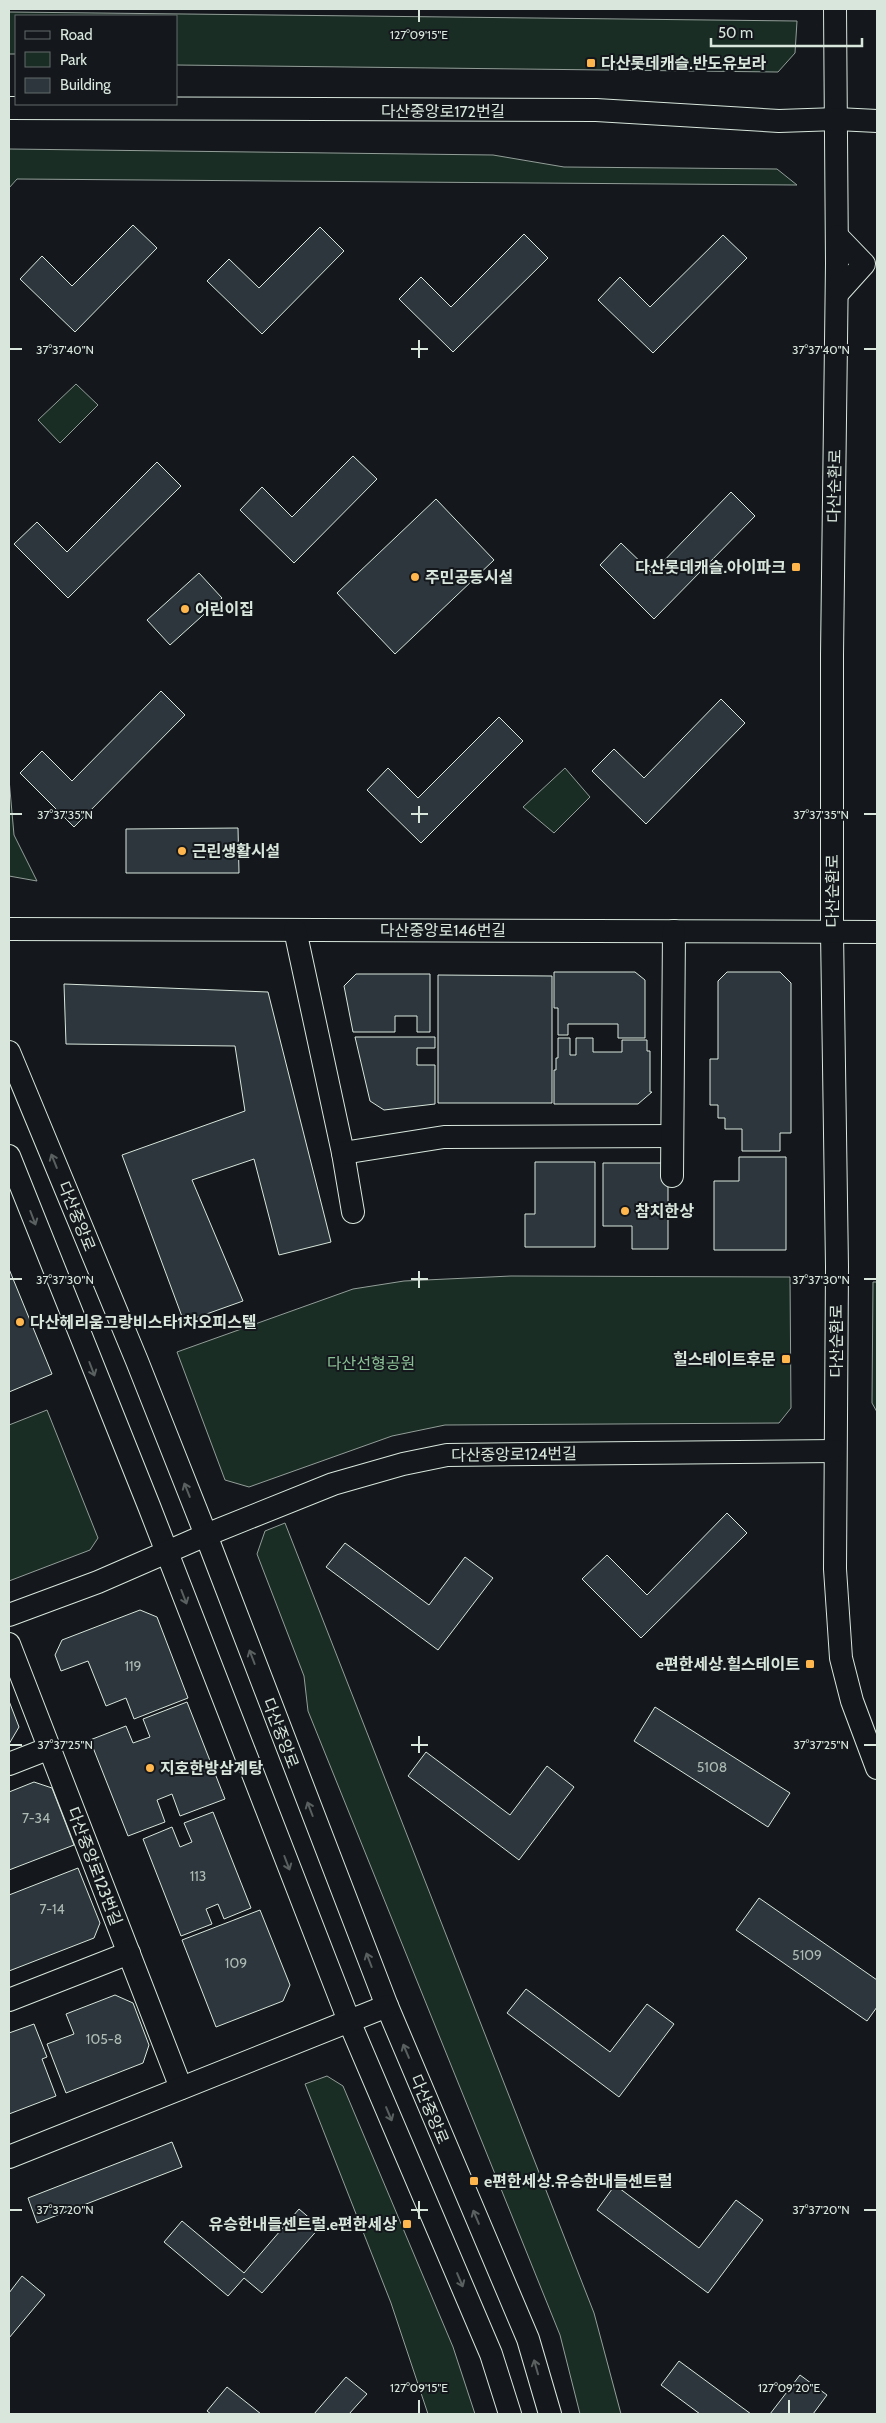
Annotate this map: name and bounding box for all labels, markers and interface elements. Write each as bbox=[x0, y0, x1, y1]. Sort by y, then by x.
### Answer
legend bbox=[15, 15, 178, 105]
scale bar bbox=[711, 15, 862, 47]
text: 50 m bbox=[718, 24, 753, 42]
text: Road bbox=[60, 26, 93, 44]
text: 127°09'15"E bbox=[390, 27, 448, 42]
text: Park bbox=[60, 51, 87, 69]
place label: 다산롯데캐슬.반도유보라 bbox=[601, 54, 767, 73]
marker: 다산롯데캐슬.반도유보라 bbox=[585, 57, 597, 69]
text: Building bbox=[60, 76, 111, 94]
street label: 다산중앙로172번길 bbox=[381, 102, 505, 121]
text: 37°37'40"N bbox=[36, 342, 94, 357]
text: 37°37'40"N bbox=[792, 342, 850, 357]
street label: 다산순환로 bbox=[824, 449, 845, 523]
place label: 다산롯데캐슬.아이파크 bbox=[635, 558, 786, 577]
marker: 다산롯데캐슬.아이파크 bbox=[790, 561, 802, 573]
place label: 주민공동시설 bbox=[425, 568, 513, 587]
marker: 주민공동시설 bbox=[409, 571, 421, 583]
place label: 어린이집 bbox=[195, 600, 254, 619]
marker: 어린이집 bbox=[179, 603, 191, 615]
text: 37°37'35"N bbox=[37, 807, 93, 822]
text: 37°37'35"N bbox=[793, 807, 849, 822]
place label: 근린생활시설 bbox=[192, 842, 280, 861]
marker: 근린생활시설 bbox=[176, 845, 188, 857]
street label: 다산순환로 bbox=[823, 854, 842, 928]
street label: 다산중앙로146번길 bbox=[380, 921, 506, 940]
one-way arrow bbox=[49, 1154, 58, 1169]
street label: 다산중앙로 bbox=[54, 1179, 99, 1254]
place label: 참치한상 bbox=[635, 1202, 694, 1221]
marker: 참치한상 bbox=[619, 1205, 631, 1217]
one-way arrow bbox=[29, 1210, 38, 1225]
text: 37°37'30"N bbox=[36, 1272, 94, 1287]
text: 37°37'30"N bbox=[792, 1272, 850, 1287]
street label: 다산순환로 bbox=[827, 1304, 846, 1378]
place label: 다산헤리움그랑비스타1차오피스텔 bbox=[30, 1313, 257, 1332]
marker: 다산헤리움그랑비스타1차오피스텔 bbox=[14, 1316, 26, 1328]
place label: 힐스테이트후문 bbox=[673, 1350, 776, 1369]
marker: 힐스테이트후문 bbox=[780, 1353, 792, 1365]
park label: 다산선형공원 bbox=[327, 1354, 415, 1373]
one-way arrow bbox=[88, 1361, 98, 1376]
street label: 다산중앙로124번길 bbox=[451, 1444, 577, 1465]
one-way arrow bbox=[182, 1483, 191, 1498]
one-way arrow bbox=[180, 1589, 189, 1604]
one-way arrow bbox=[247, 1650, 256, 1665]
place label: e편한세상.힐스테이트 bbox=[656, 1655, 800, 1674]
house number: 119 bbox=[124, 1657, 142, 1675]
marker: e편한세상.힐스테이트 bbox=[804, 1658, 816, 1670]
street label: 다산중앙로 bbox=[258, 1695, 303, 1771]
text: 37°37'25"N bbox=[37, 1737, 93, 1752]
text: 37°37'25"N bbox=[793, 1737, 849, 1752]
house number: 5108 bbox=[697, 1758, 727, 1776]
place label: 지호한방삼계탕 bbox=[160, 1759, 263, 1778]
marker: 지호한방삼계탕 bbox=[144, 1762, 156, 1774]
one-way arrow bbox=[305, 1802, 315, 1817]
street label: 다산중앙로123번길 bbox=[63, 1804, 126, 1928]
house number: 7-34 bbox=[22, 1809, 50, 1827]
one-way arrow bbox=[283, 1855, 293, 1870]
house number: 113 bbox=[190, 1867, 206, 1885]
house number: 7-14 bbox=[39, 1900, 65, 1918]
house number: 5109 bbox=[792, 1946, 822, 1964]
one-way arrow bbox=[364, 1953, 373, 1969]
house number: 109 bbox=[225, 1954, 247, 1972]
house number: 105-8 bbox=[86, 2030, 122, 2048]
one-way arrow bbox=[400, 2044, 410, 2059]
street label: 다산중앙로 bbox=[406, 2072, 453, 2147]
one-way arrow bbox=[384, 2106, 394, 2121]
place label: e편한세상.유승한내들센트럴 bbox=[484, 2172, 672, 2191]
marker: e편한세상.유승한내들센트럴 bbox=[468, 2175, 480, 2187]
text: 37°37'20"N bbox=[36, 2202, 94, 2217]
text: 37°37'20"N bbox=[792, 2202, 850, 2217]
one-way arrow bbox=[471, 2210, 480, 2225]
place label: 유승한내들센트럴.e편한세상 bbox=[209, 2215, 397, 2234]
marker: 유승한내들센트럴.e편한세상 bbox=[401, 2218, 413, 2230]
one-way arrow bbox=[455, 2272, 465, 2287]
one-way arrow bbox=[531, 2360, 541, 2376]
text: 127°09'15"E bbox=[390, 2380, 448, 2395]
text: 127°09'20"E bbox=[758, 2380, 820, 2395]

